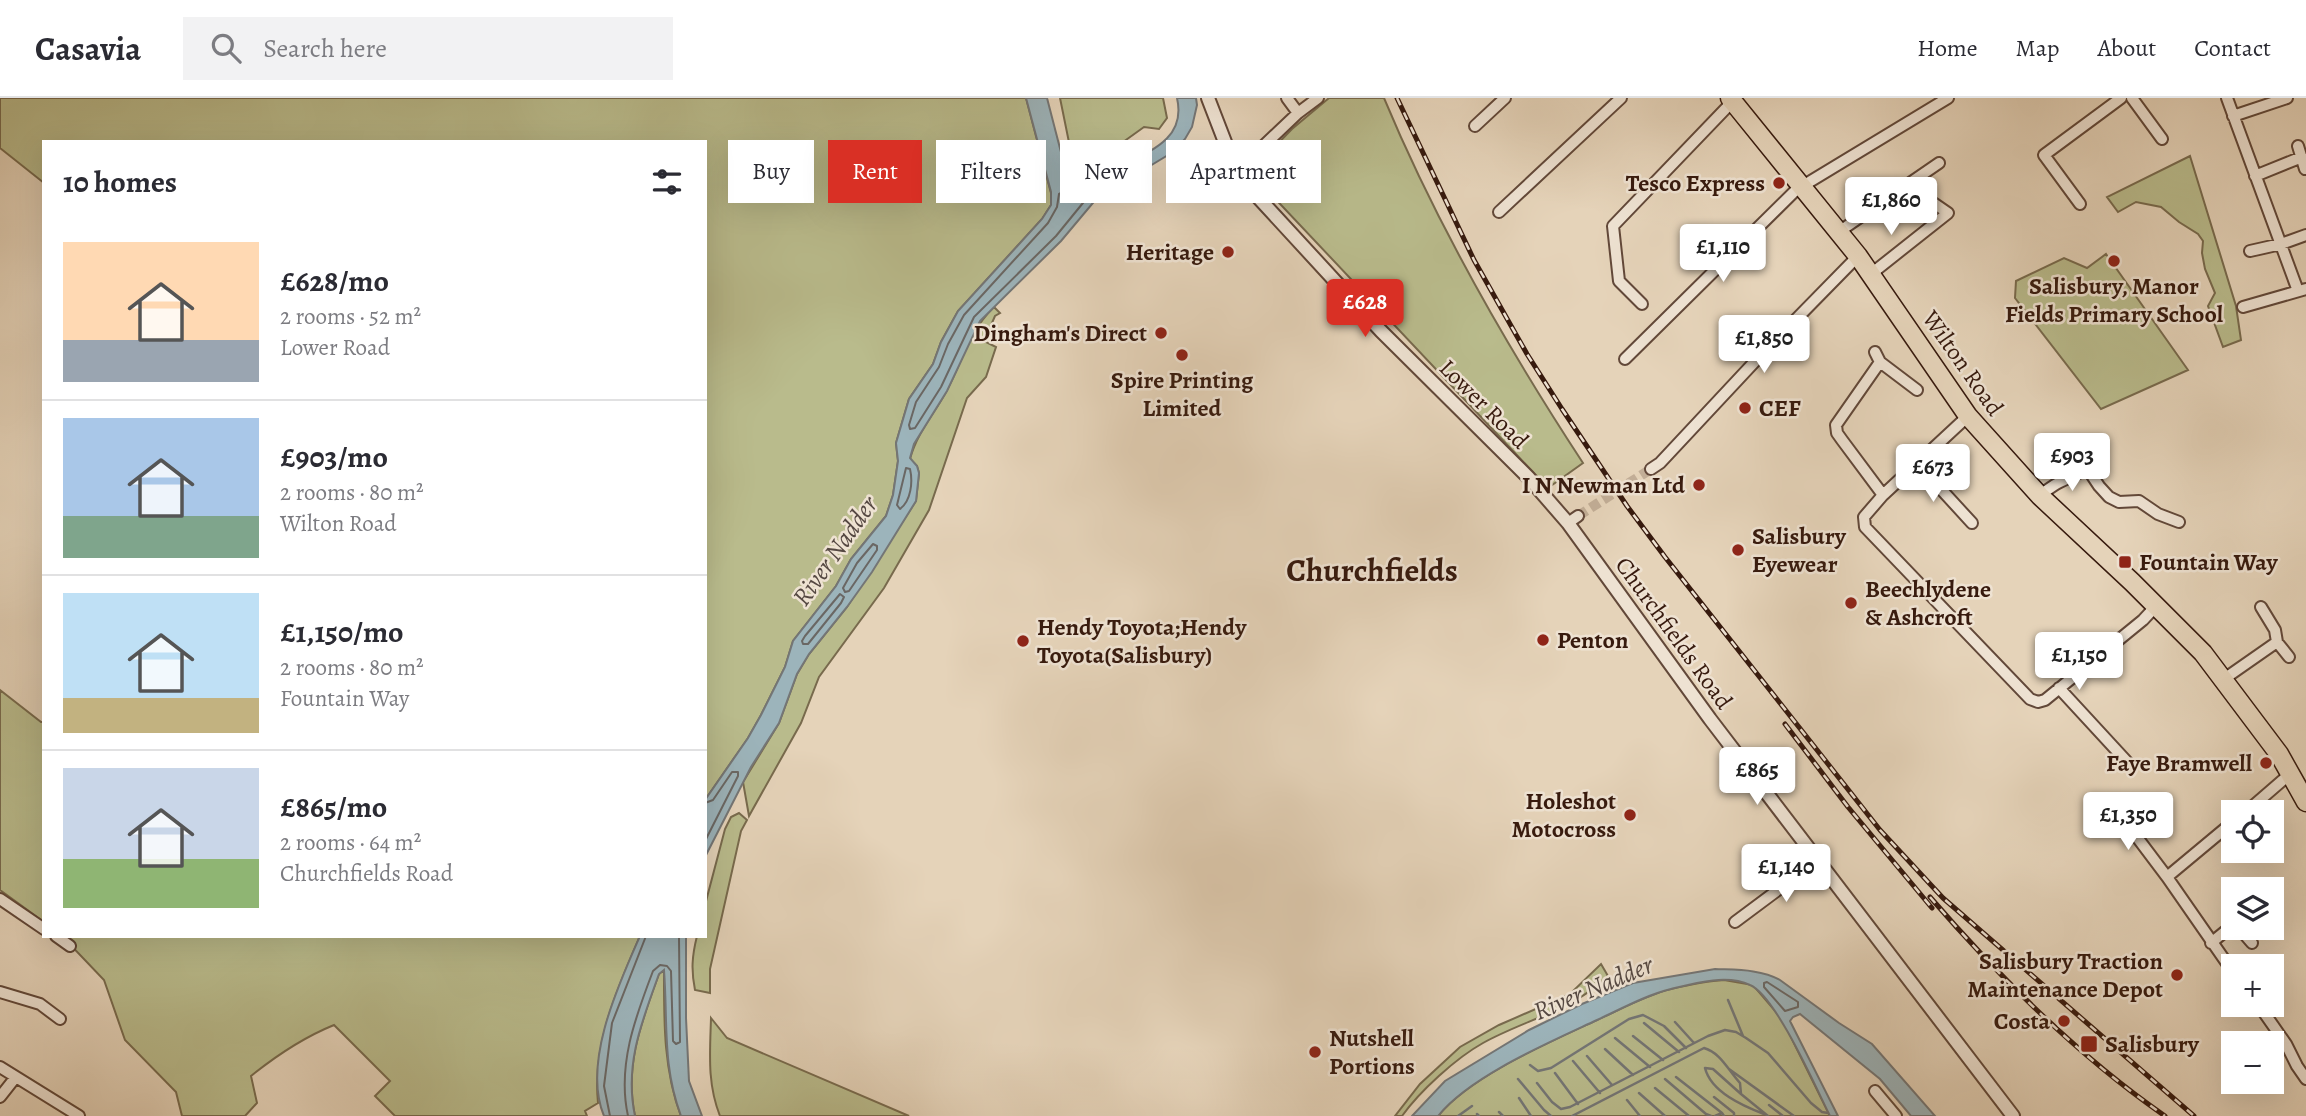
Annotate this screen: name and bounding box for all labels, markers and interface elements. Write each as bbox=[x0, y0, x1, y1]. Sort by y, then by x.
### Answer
search box bbox=[183, 17, 673, 80]
text: Casavia bbox=[35, 26, 141, 71]
icon: search bbox=[207, 29, 245, 67]
text: Search here bbox=[263, 31, 387, 66]
text: Home bbox=[1917, 32, 1978, 64]
text: Map bbox=[2016, 32, 2060, 64]
text: About bbox=[2098, 32, 2156, 64]
text: Contact bbox=[2194, 32, 2271, 64]
chip: Buy bbox=[728, 140, 814, 203]
chip: Rent bbox=[828, 140, 922, 203]
chip: Filters bbox=[936, 140, 1046, 203]
chip: New bbox=[1060, 140, 1152, 203]
chip: Apartment bbox=[1166, 140, 1321, 203]
text: 10 homes bbox=[63, 162, 177, 202]
icon: filters bbox=[648, 163, 686, 201]
place label: Tesco Express bbox=[1626, 167, 1765, 199]
marker: Tesco Express bbox=[1771, 175, 1787, 191]
pin: £1,860 bbox=[1834, 178, 1948, 237]
text: £1,860 bbox=[1861, 184, 1921, 215]
pin: £1,110 bbox=[1666, 225, 1780, 284]
text: £1,110 bbox=[1696, 231, 1750, 262]
place label: Heritage bbox=[1126, 236, 1214, 268]
marker: Heritage bbox=[1220, 244, 1236, 260]
marker: Salisbury, Manor Fields Primary School bbox=[2106, 253, 2122, 269]
text: £628/mo bbox=[280, 261, 389, 301]
icon: home bbox=[119, 270, 203, 354]
place label: Salisbury, Manor Fields Primary School bbox=[2005, 270, 2224, 330]
pin: £628 bbox=[1324, 280, 1406, 339]
text: £628 bbox=[1343, 286, 1387, 317]
text: 2 rooms · 52 m² bbox=[280, 301, 421, 332]
street label: Wilton Road bbox=[1914, 303, 2011, 422]
pin: £1,850 bbox=[1707, 316, 1821, 375]
place label: Dingham's Direct bbox=[974, 317, 1147, 349]
text: £1,850 bbox=[1735, 322, 1793, 353]
marker: Dingham's Direct bbox=[1153, 325, 1169, 341]
text: Lower Road bbox=[280, 332, 390, 363]
marker: Spire Printing Limited bbox=[1174, 347, 1190, 363]
street label: Lower Road bbox=[1432, 352, 1536, 456]
place label: Spire Printing Limited bbox=[1111, 364, 1254, 424]
place label: CEF bbox=[1759, 392, 1801, 424]
marker: CEF bbox=[1737, 400, 1753, 416]
pin: £903 bbox=[2031, 434, 2113, 493]
text: £903/mo bbox=[280, 437, 388, 477]
text: £903 bbox=[2050, 440, 2094, 471]
pin: £673 bbox=[1892, 444, 1974, 504]
icon: home bbox=[119, 446, 203, 530]
text: £673 bbox=[1912, 451, 1954, 482]
place label: I N Newman Ltd bbox=[1522, 469, 1685, 501]
text: 2 rooms · 80 m² bbox=[280, 477, 424, 508]
marker: I N Newman Ltd bbox=[1691, 477, 1707, 493]
water label: River Nadder bbox=[784, 488, 886, 613]
text: Wilton Road bbox=[280, 508, 397, 539]
place label: Salisbury Eyewear bbox=[1752, 520, 1847, 580]
marker: Salisbury Eyewear bbox=[1730, 542, 1746, 558]
place label: Fountain Way bbox=[2139, 546, 2278, 578]
district label: Churchfields bbox=[1286, 548, 1458, 592]
street label: Churchfields Road bbox=[1608, 550, 1740, 716]
marker: Fountain Way bbox=[2117, 554, 2133, 570]
place label: Beechlydene & Ashcroft bbox=[1865, 573, 1991, 633]
marker: Beechlydene & Ashcroft bbox=[1843, 595, 1859, 611]
place label: Hendy Toyota;Hendy Toyota(Salisbury) bbox=[1037, 611, 1247, 671]
text: £1,150/mo bbox=[280, 612, 404, 652]
icon: home bbox=[119, 621, 203, 705]
place label: Penton bbox=[1557, 624, 1629, 656]
marker: Penton bbox=[1535, 632, 1551, 648]
pin: £1,150 bbox=[2022, 632, 2136, 692]
marker: Hendy Toyota;Hendy Toyota(Salisbury) bbox=[1015, 633, 1031, 649]
text: £1,150 bbox=[2051, 639, 2107, 670]
text: 2 rooms · 80 m² bbox=[280, 652, 424, 683]
text: Fountain Way bbox=[280, 683, 409, 714]
place label: Faye Bramwell bbox=[2106, 747, 2253, 779]
pin: £865 bbox=[1716, 748, 1798, 807]
text: £865 bbox=[1735, 754, 1779, 785]
marker: Faye Bramwell bbox=[2258, 755, 2274, 771]
place label: Holeshot Motocross bbox=[1512, 785, 1616, 845]
text: £865/mo bbox=[280, 787, 387, 827]
pin: £1,350 bbox=[2071, 792, 2185, 852]
icon: home bbox=[119, 796, 203, 880]
text: £1,350 bbox=[2099, 799, 2157, 830]
map controls bbox=[2221, 800, 2284, 1094]
button: locate bbox=[2221, 800, 2284, 863]
marker: Holeshot Motocross bbox=[1622, 807, 1638, 823]
text: 2 rooms · 64 m² bbox=[280, 827, 421, 858]
pin: £1,140 bbox=[1729, 844, 1843, 904]
text: £1,140 bbox=[1758, 851, 1814, 882]
text: Churchfields Road bbox=[280, 858, 453, 889]
button: layers bbox=[2221, 877, 2284, 940]
place label: Salisbury Traction Maintenance Depot bbox=[1967, 945, 2164, 1005]
water label: River Nadder bbox=[1528, 947, 1659, 1029]
button: + bbox=[2221, 954, 2284, 1017]
marker: Salisbury Traction Maintenance Depot bbox=[2169, 967, 2185, 983]
place label: Costa bbox=[1994, 1005, 2050, 1037]
marker: Costa bbox=[2056, 1013, 2072, 1029]
place label: Nutshell Portions bbox=[1329, 1022, 1415, 1082]
place label: Salisbury bbox=[2105, 1028, 2200, 1060]
button: − bbox=[2221, 1031, 2284, 1094]
marker: Salisbury bbox=[2079, 1034, 2099, 1054]
marker: Nutshell Portions bbox=[1307, 1044, 1323, 1060]

